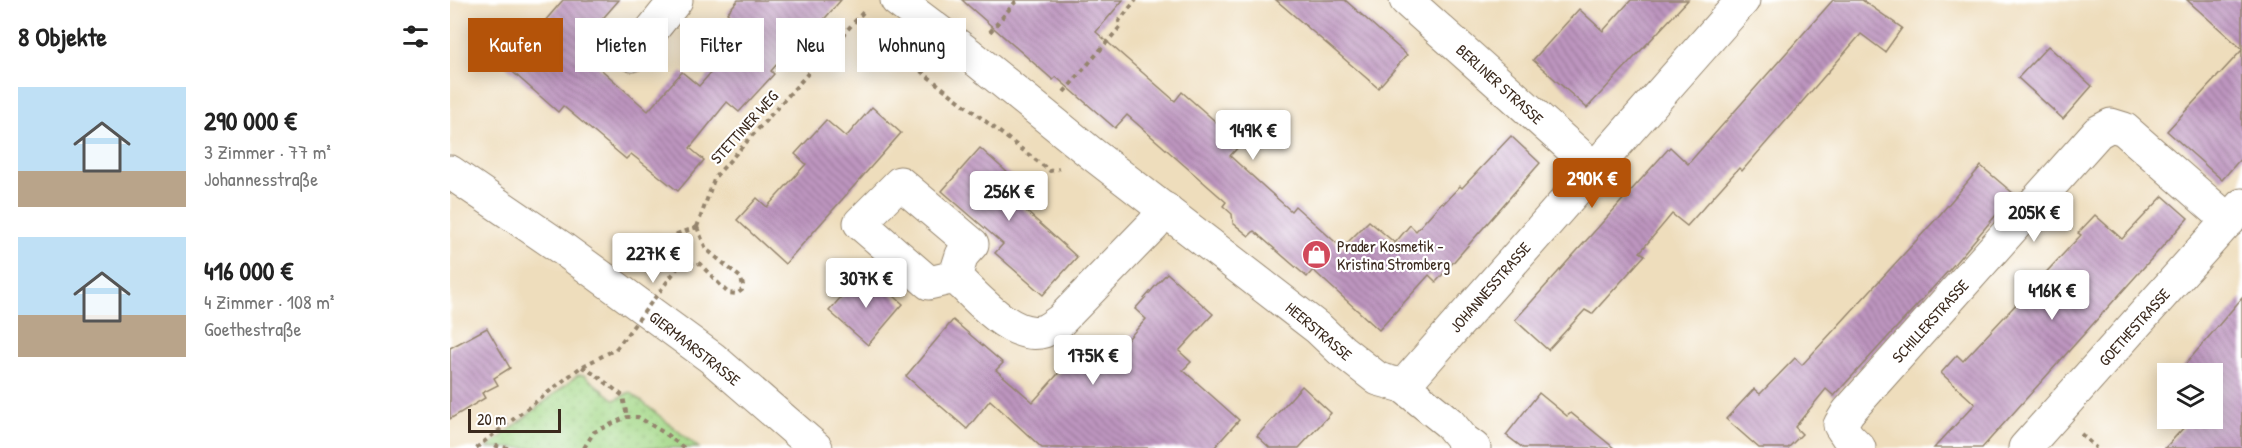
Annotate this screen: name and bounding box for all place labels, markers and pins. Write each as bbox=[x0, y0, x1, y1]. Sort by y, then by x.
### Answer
pin: 149K € bbox=[1204, 110, 1302, 161]
pin: 290K € bbox=[1543, 158, 1641, 209]
pin: 256K € bbox=[960, 171, 1058, 222]
pin: 205K € bbox=[1985, 192, 2083, 243]
pin: 227K € bbox=[604, 233, 702, 284]
place label: Prader Kosmetik - Kristina Stromberg bbox=[1337, 235, 1450, 275]
shop icon: Prader Kosmetik - Kristina Stromberg bbox=[1300, 239, 1332, 271]
pin: 307K € bbox=[817, 258, 915, 309]
pin: 416K € bbox=[2003, 270, 2101, 321]
pin: 175K € bbox=[1044, 335, 1142, 386]

